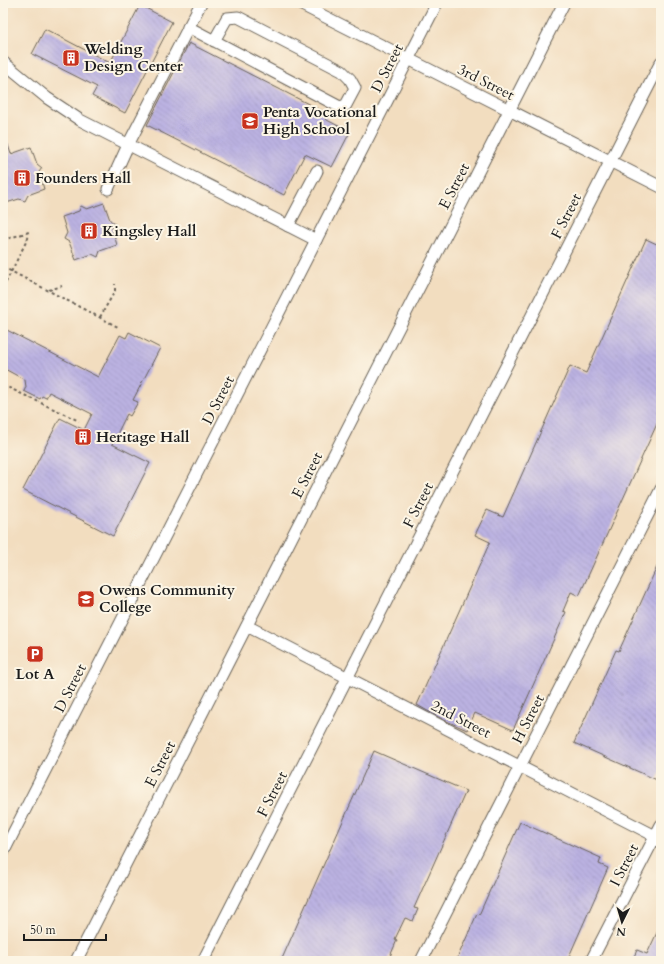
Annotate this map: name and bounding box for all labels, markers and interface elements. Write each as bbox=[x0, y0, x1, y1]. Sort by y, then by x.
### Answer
place label: Welding Design Center bbox=[83, 39, 184, 76]
street label: D Street bbox=[366, 40, 408, 96]
building icon: Welding Design Center bbox=[61, 48, 81, 68]
street label: 3rd Street bbox=[454, 59, 518, 105]
place label: Penta Vocational High School bbox=[263, 102, 377, 139]
school or university icon: Penta Vocational High School bbox=[240, 111, 260, 131]
street label: E Street bbox=[434, 159, 474, 213]
building icon: Founders Hall bbox=[12, 168, 32, 188]
place label: Founders Hall bbox=[35, 168, 132, 188]
street label: F Street bbox=[546, 190, 586, 242]
building icon: Kingsley Hall bbox=[79, 221, 99, 241]
place label: Kingsley Hall bbox=[102, 221, 197, 241]
street label: D Street bbox=[197, 372, 239, 428]
building icon: Heritage Hall bbox=[73, 427, 93, 447]
place label: Heritage Hall bbox=[96, 427, 190, 447]
street label: E Street bbox=[287, 448, 327, 502]
street label: F Street bbox=[398, 479, 438, 531]
place label: Owens Community College bbox=[99, 580, 236, 617]
school or university icon: Owens Community College bbox=[76, 589, 96, 609]
parking icon: Lot A bbox=[25, 644, 45, 664]
street label: D Street bbox=[49, 660, 91, 716]
place label: Lot A bbox=[16, 664, 55, 684]
street label: H Street bbox=[507, 691, 549, 747]
street label: 2nd Street bbox=[428, 695, 494, 743]
street label: E Street bbox=[140, 737, 180, 791]
street label: F Street bbox=[252, 768, 292, 820]
street label: I Street bbox=[605, 840, 643, 890]
north arrow bbox=[602, 902, 642, 942]
scale bar bbox=[24, 916, 106, 942]
text: 50 m bbox=[30, 922, 57, 938]
text: N bbox=[615, 924, 627, 939]

